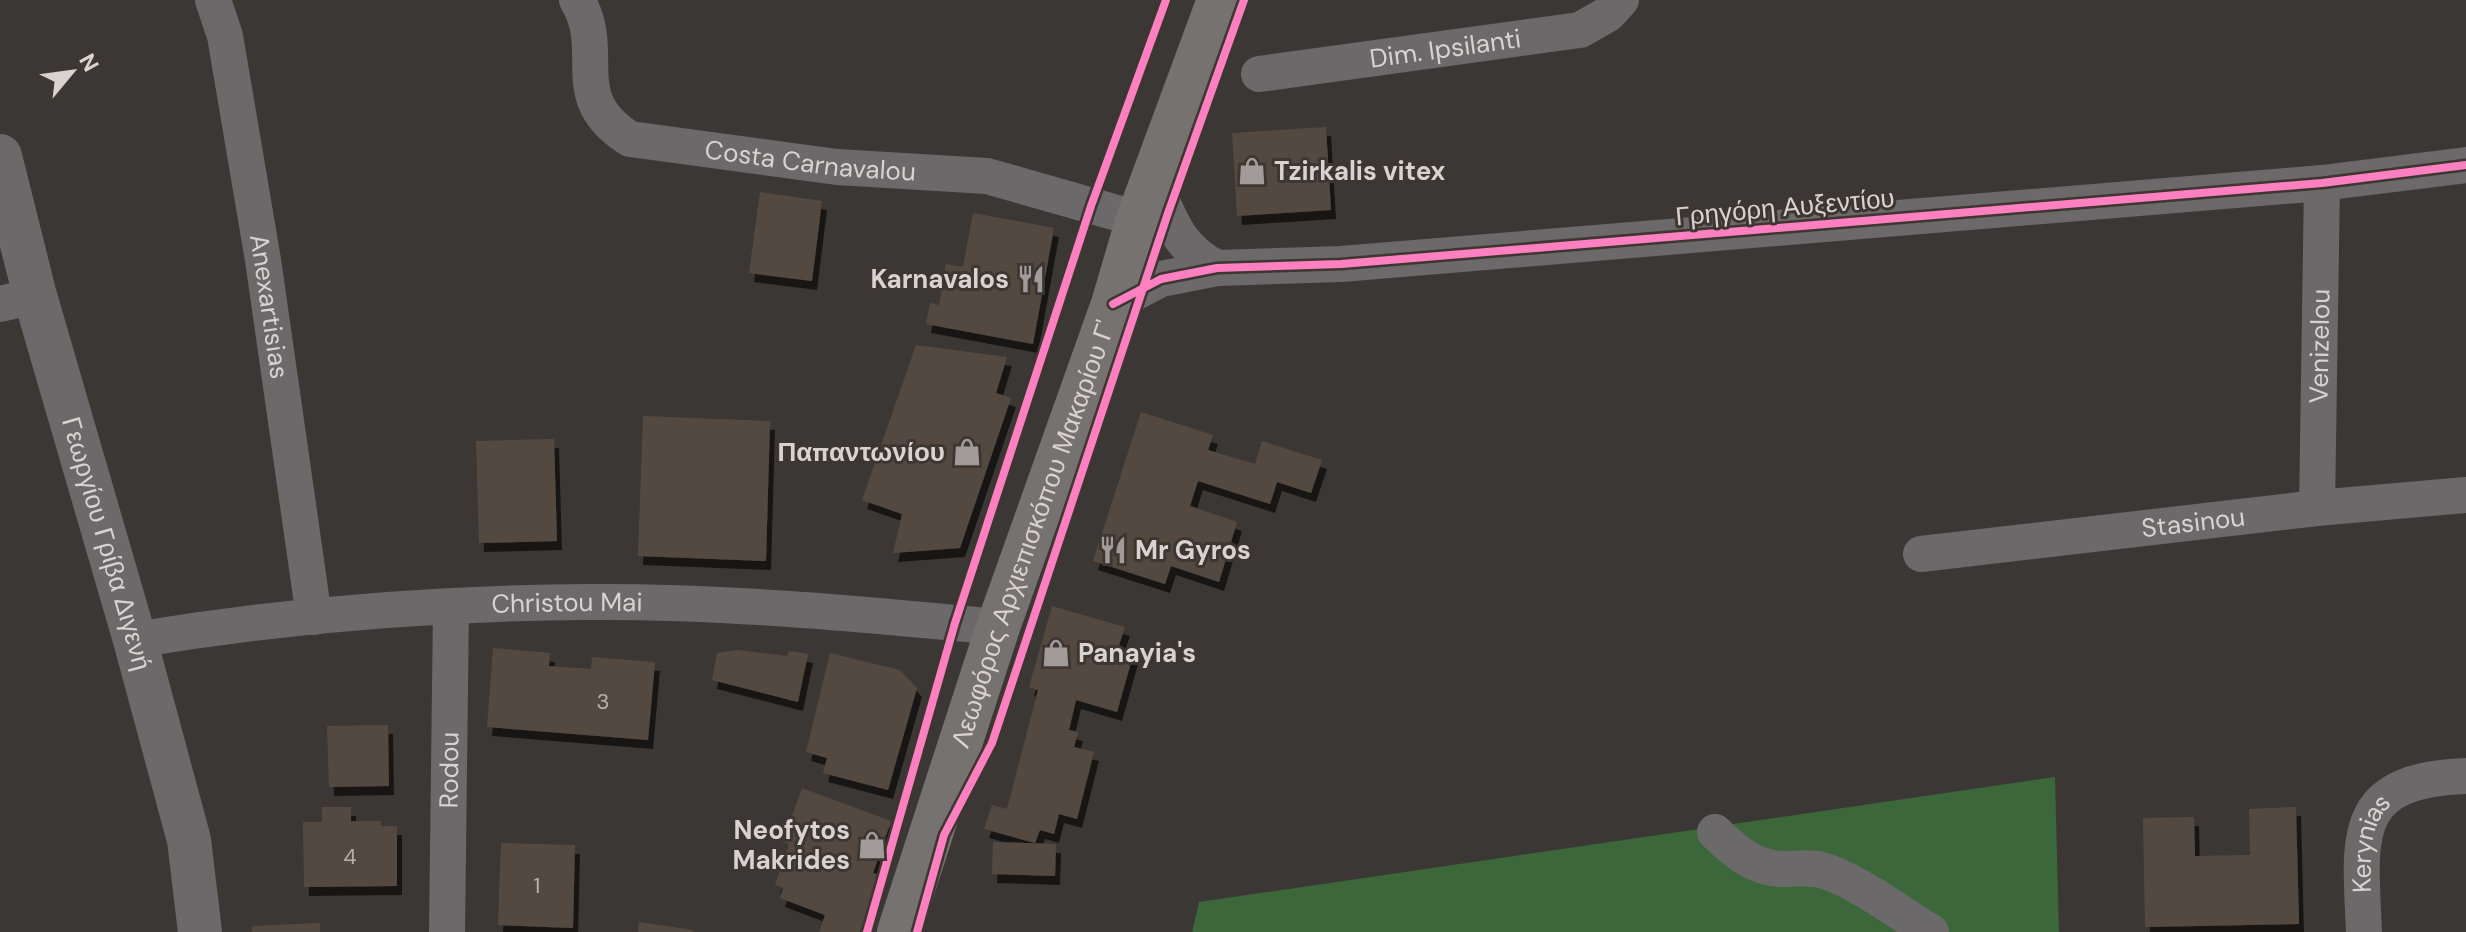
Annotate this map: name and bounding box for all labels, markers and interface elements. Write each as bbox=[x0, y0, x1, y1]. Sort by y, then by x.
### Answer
street label: Dim. Ipsilanti bbox=[1367, 21, 1523, 76]
north arrow bbox=[32, 32, 112, 112]
text: N bbox=[72, 48, 106, 77]
street label: Costa Carnavalou bbox=[703, 132, 917, 189]
place label: Tzirkalis vitex bbox=[1274, 154, 1445, 188]
shop icon: Tzirkalis vitex bbox=[1237, 156, 1267, 186]
street label: Γρηγόρη Αυξεντίου bbox=[1674, 180, 1896, 234]
street label: Anexartisias bbox=[242, 231, 297, 381]
place label: Karnavalos bbox=[870, 262, 1009, 296]
restaurant icon: Karnavalos bbox=[1016, 264, 1046, 294]
street label: Venizelou bbox=[2302, 288, 2337, 404]
street label: Λεωφόρος Αρχιεπισκόπου Μακαρίου Γ' bbox=[943, 316, 1123, 752]
street label: Γεωργίου Γρίβα Διγενή bbox=[54, 413, 159, 674]
place label: Παπαντωνίου bbox=[777, 435, 945, 469]
shop icon: Παπαντωνίου bbox=[952, 437, 982, 467]
street label: Stasinou bbox=[2140, 499, 2247, 545]
place label: Mr Gyros bbox=[1135, 533, 1251, 567]
restaurant icon: Mr Gyros bbox=[1098, 535, 1128, 565]
street label: Christou Mai bbox=[491, 585, 643, 621]
place label: Panayia's bbox=[1078, 636, 1196, 670]
shop icon: Panayia's bbox=[1041, 638, 1071, 668]
house number: 3 bbox=[596, 687, 610, 716]
street label: Rodou bbox=[432, 731, 466, 809]
street label: Kerynias bbox=[2345, 786, 2398, 893]
place label: Neofytos Makrides bbox=[732, 813, 850, 877]
shop icon: Neofytos Makrides bbox=[857, 830, 887, 860]
house number: 4 bbox=[343, 842, 357, 871]
house number: 1 bbox=[534, 871, 540, 900]

